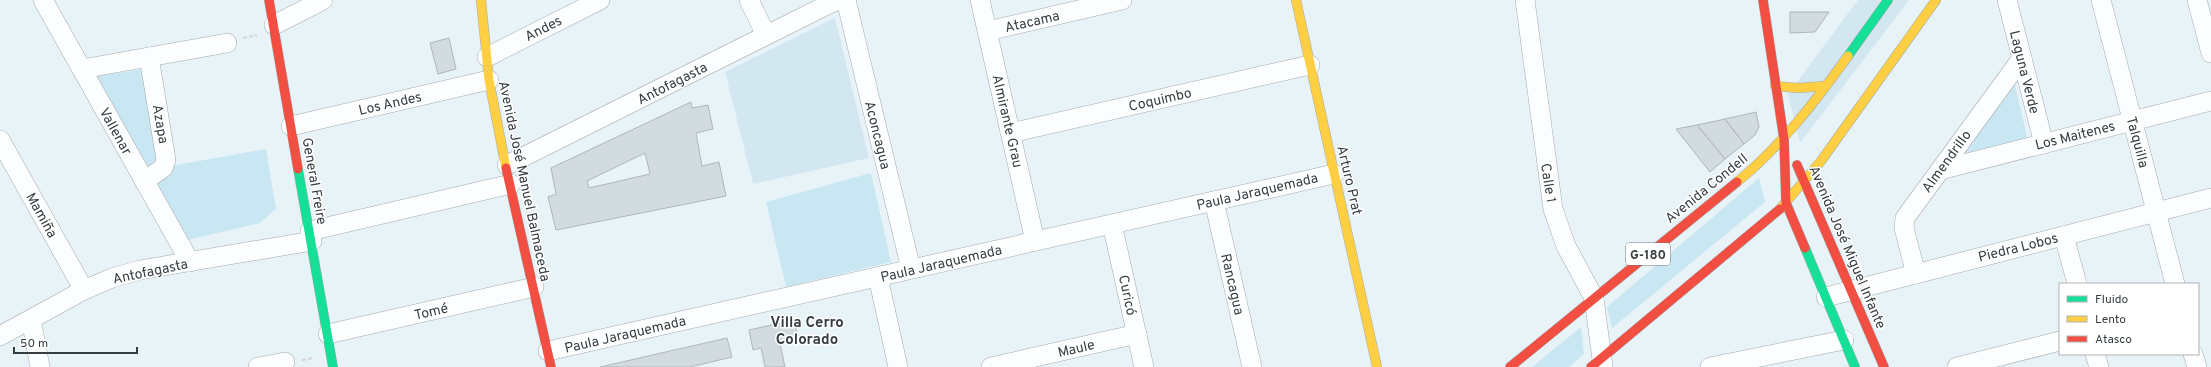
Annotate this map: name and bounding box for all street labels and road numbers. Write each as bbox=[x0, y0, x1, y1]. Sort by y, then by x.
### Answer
street label: Atacama bbox=[1003, 8, 1061, 37]
street label: Andes bbox=[522, 13, 565, 46]
street label: Laguna Verde bbox=[2005, 29, 2042, 116]
street label: Antofagasta bbox=[635, 59, 711, 109]
street label: Almirante Grau bbox=[988, 73, 1026, 170]
street label: Avenida José Manuel Balmaceda bbox=[494, 79, 553, 283]
street label: Coquimbo bbox=[1127, 85, 1194, 116]
street label: Los Andes bbox=[357, 89, 424, 120]
street label: Aconcagua bbox=[860, 99, 893, 171]
street label: Azapa bbox=[148, 103, 171, 145]
street label: Vallenar bbox=[95, 105, 135, 159]
street label: Talquilla bbox=[2122, 115, 2152, 170]
street label: Los Maitenes bbox=[2034, 118, 2117, 155]
street label: Almendrillo bbox=[1919, 127, 1976, 196]
street label: General Freire bbox=[297, 136, 330, 226]
street label: Arturo Prat bbox=[1332, 144, 1365, 217]
street label: Avenida Condell bbox=[1662, 151, 1752, 228]
street label: Calle 1 bbox=[1536, 162, 1559, 204]
street label: Avenida José Miguel Infante bbox=[1805, 164, 1889, 332]
street label: Paula Jaraquemada bbox=[1195, 170, 1320, 215]
street label: Mamiña bbox=[21, 190, 60, 241]
street label: Piedra Lobos bbox=[1977, 230, 2060, 267]
street label: Paula Jaraquemada bbox=[879, 242, 1004, 287]
road number: G-180 bbox=[1626, 243, 1670, 265]
street label: Rancagua bbox=[1216, 252, 1247, 317]
street label: Antofagasta bbox=[111, 256, 189, 289]
street label: Curicó bbox=[1114, 274, 1139, 317]
street label: Tomé bbox=[413, 300, 450, 325]
street label: Paula Jaraquemada bbox=[563, 313, 688, 358]
street label: Maule bbox=[1056, 337, 1096, 362]

